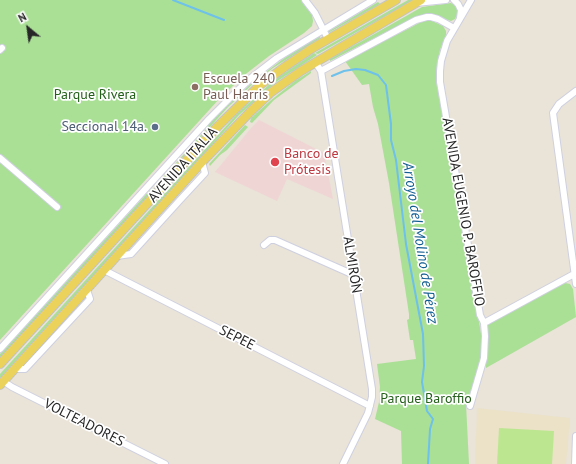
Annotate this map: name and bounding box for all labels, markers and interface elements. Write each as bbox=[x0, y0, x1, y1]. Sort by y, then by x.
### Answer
north arrow bbox=[8, 8, 48, 48]
text: N bbox=[16, 10, 29, 25]
place label: Escuela 240 Paul Harris bbox=[203, 71, 275, 104]
marker: Escuela 240 Paul Harris bbox=[190, 82, 200, 92]
park label: Parque Rivera bbox=[54, 87, 136, 103]
street label: AVENIDA EUGENIO P. BAROFFIO bbox=[438, 116, 488, 308]
place label: Seccional 14a. bbox=[61, 119, 147, 135]
marker: Seccional 14a. bbox=[150, 122, 160, 132]
street label: AVENIDA ITALIA bbox=[145, 124, 221, 206]
place label: Banco de Prótesis bbox=[284, 146, 339, 178]
marker: Banco de Prótesis bbox=[269, 156, 281, 168]
water label: Arroyo del Molino de Pérez bbox=[398, 161, 442, 325]
street label: ALMIRÓN bbox=[339, 235, 365, 295]
street label: SEPEE bbox=[216, 322, 258, 354]
park label: Parque Baroffio bbox=[380, 391, 472, 407]
street label: VOLTEADORES bbox=[41, 396, 127, 450]

